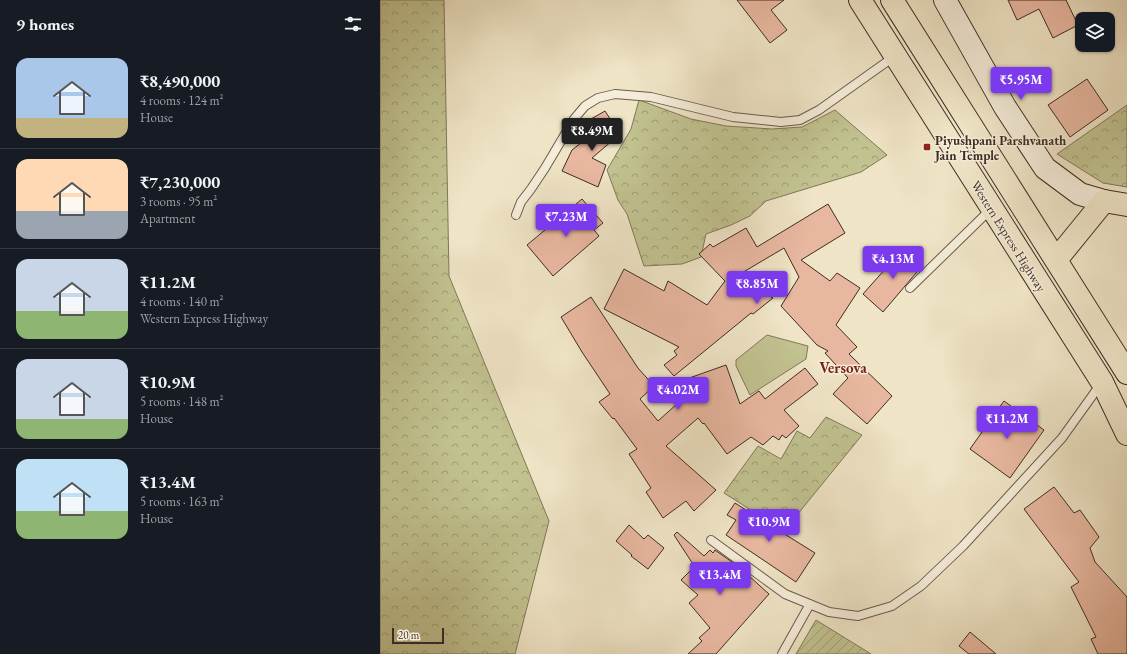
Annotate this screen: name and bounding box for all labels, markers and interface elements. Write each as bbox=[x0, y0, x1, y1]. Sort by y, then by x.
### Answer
map controls bbox=[1075, 12, 1115, 52]
button: layers bbox=[1075, 12, 1115, 52]
text: 9 homes bbox=[16, 13, 74, 35]
icon: filters bbox=[342, 13, 364, 35]
pin: ₹5.95M bbox=[988, 67, 1054, 101]
text: ₹8,490,000 bbox=[140, 70, 220, 92]
text: ₹5.95M bbox=[1000, 71, 1042, 88]
icon: home bbox=[48, 74, 96, 122]
text: 4 rooms · 124 m² bbox=[140, 92, 224, 109]
text: House bbox=[140, 109, 173, 126]
pin: ₹8.49M bbox=[559, 118, 625, 152]
text: ₹8.49M bbox=[571, 122, 613, 139]
place label: Piyushpani Parshvanath Jain Temple bbox=[933, 132, 1067, 164]
marker: Piyushpani Parshvanath Jain Temple bbox=[922, 142, 932, 152]
text: ₹7,230,000 bbox=[140, 171, 220, 193]
icon: home bbox=[48, 175, 96, 223]
street label: Western Express Highway bbox=[967, 177, 1050, 295]
text: 3 rooms · 95 m² bbox=[140, 193, 217, 210]
pin: ₹7.23M bbox=[533, 204, 599, 238]
text: ₹7.23M bbox=[545, 208, 587, 225]
text: Apartment bbox=[140, 210, 195, 227]
pin: ₹4.13M bbox=[860, 246, 926, 280]
text: ₹4.13M bbox=[872, 250, 914, 267]
text: ₹11.2M bbox=[140, 271, 196, 293]
pin: ₹8.85M bbox=[724, 271, 790, 305]
icon: home bbox=[48, 275, 96, 323]
text: ₹8.85M bbox=[736, 275, 778, 292]
text: 4 rooms · 140 m² bbox=[140, 293, 224, 310]
text: Western Express Highway bbox=[140, 310, 268, 327]
district label: Versova bbox=[819, 358, 867, 377]
text: ₹10.9M bbox=[140, 371, 196, 393]
icon: home bbox=[48, 375, 96, 423]
pin: ₹4.02M bbox=[645, 377, 711, 411]
text: ₹4.02M bbox=[657, 381, 699, 398]
text: 5 rooms · 148 m² bbox=[140, 393, 224, 410]
pin: ₹11.2M bbox=[974, 406, 1040, 440]
text: House bbox=[140, 410, 173, 427]
text: ₹11.2M bbox=[986, 410, 1028, 427]
text: ₹13.4M bbox=[140, 471, 196, 493]
icon: home bbox=[48, 475, 96, 523]
text: 5 rooms · 163 m² bbox=[140, 493, 224, 510]
pin: ₹10.9M bbox=[736, 509, 802, 543]
text: House bbox=[140, 510, 173, 527]
text: ₹10.9M bbox=[748, 513, 790, 530]
pin: ₹13.4M bbox=[687, 562, 753, 596]
text: ₹13.4M bbox=[699, 566, 741, 583]
scale bar bbox=[392, 626, 444, 645]
text: 20 m bbox=[398, 628, 419, 642]

